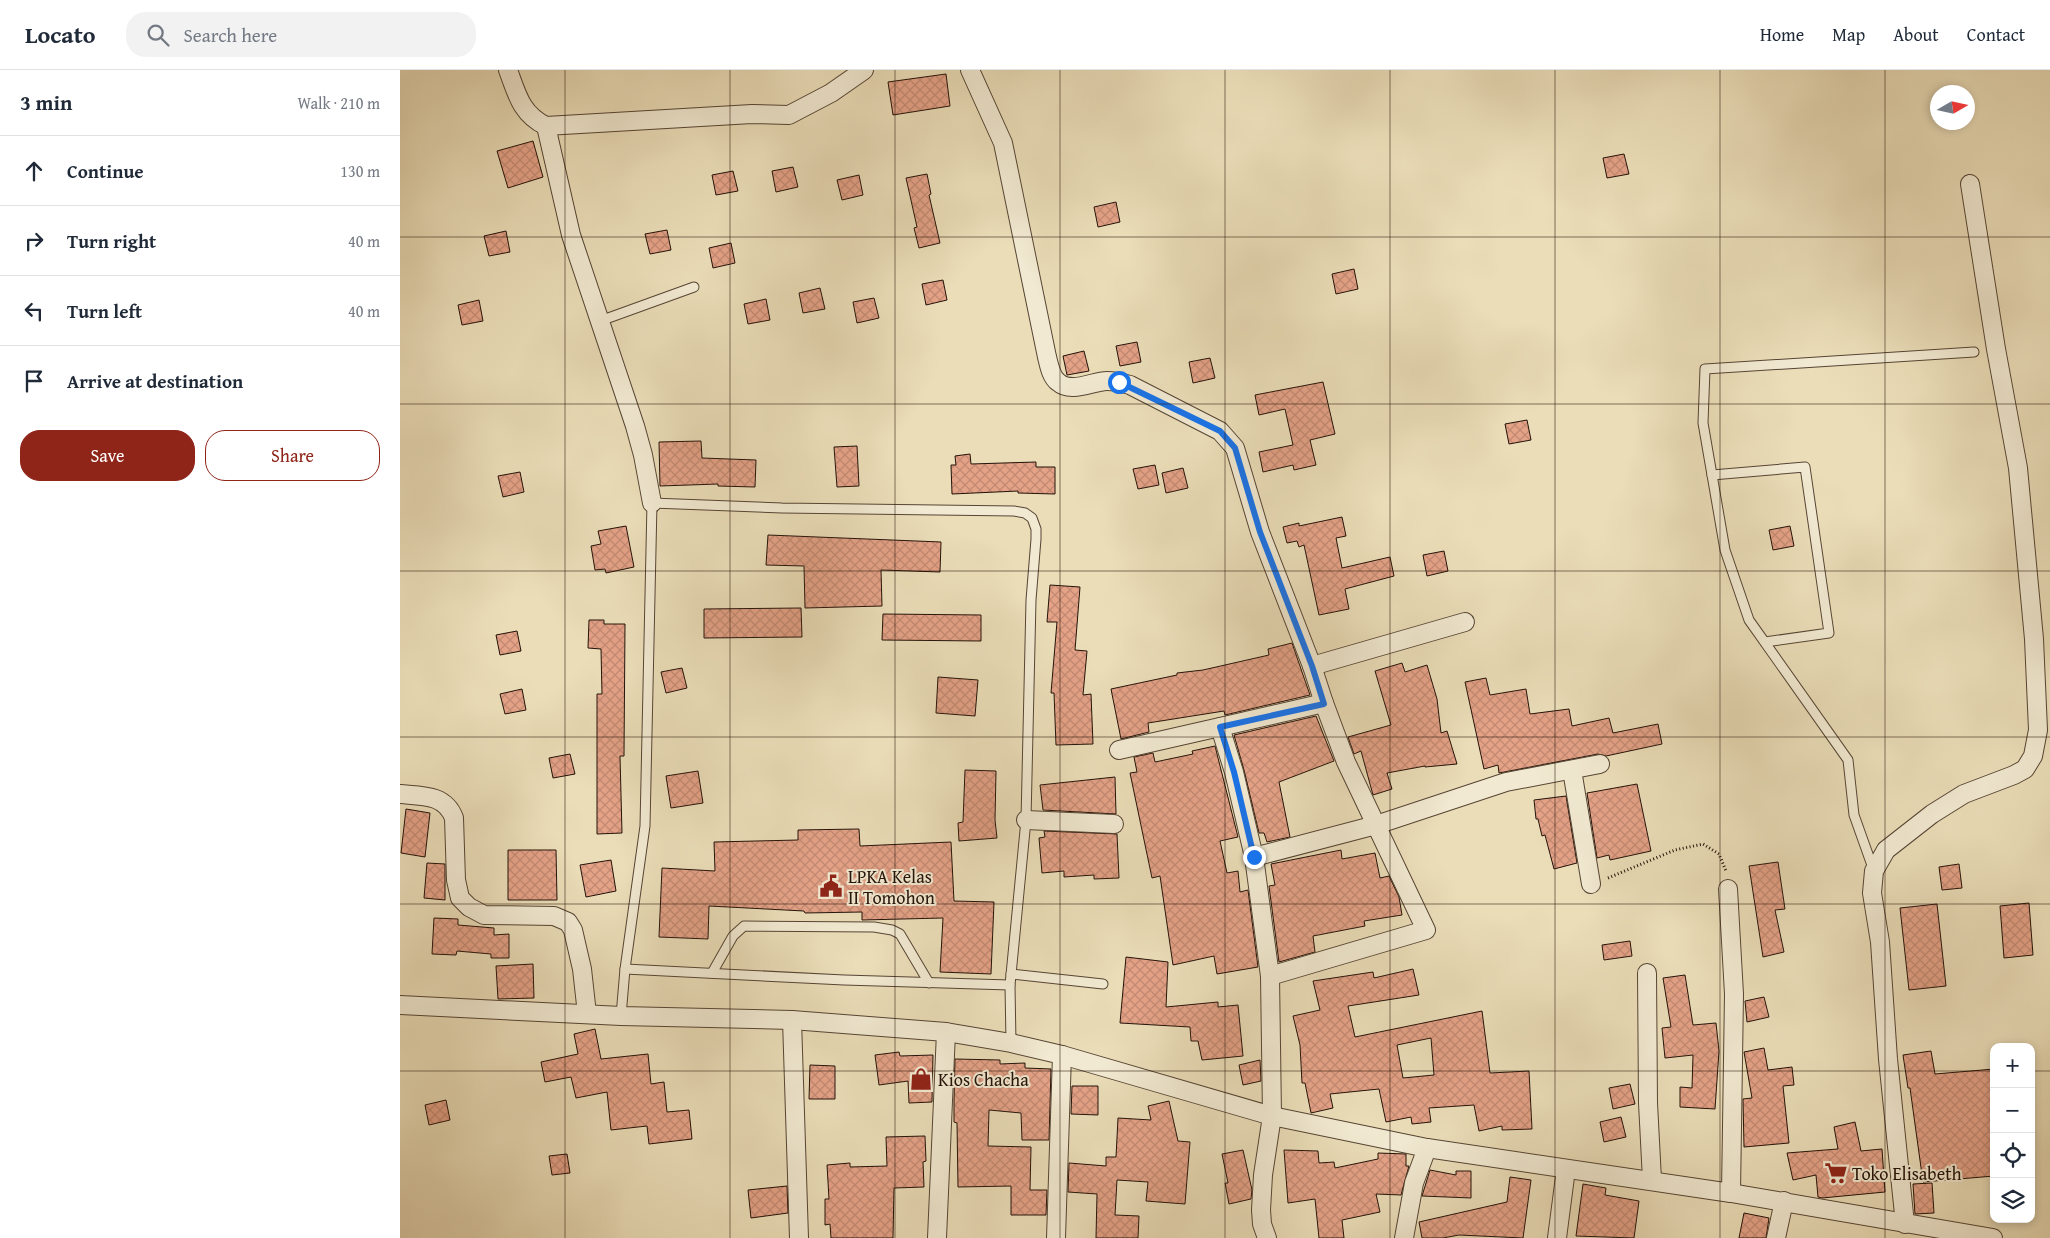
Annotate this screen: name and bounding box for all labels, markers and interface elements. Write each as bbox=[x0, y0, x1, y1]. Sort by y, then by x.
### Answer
search box bbox=[126, 12, 476, 57]
text: Locato bbox=[25, 17, 96, 52]
icon: search bbox=[144, 21, 172, 49]
text: Search here bbox=[184, 21, 277, 49]
text: Home bbox=[1760, 21, 1804, 48]
text: Map bbox=[1832, 21, 1865, 48]
text: About bbox=[1893, 21, 1939, 48]
text: Contact bbox=[1967, 21, 2025, 48]
north arrow bbox=[1930, 85, 1975, 130]
text: 3 min bbox=[20, 87, 72, 118]
text: Walk · 210 m bbox=[297, 91, 380, 115]
icon: ahead bbox=[20, 157, 48, 185]
text: Continue bbox=[67, 157, 144, 185]
text: 130 m bbox=[340, 159, 380, 183]
icon: right bbox=[20, 227, 48, 255]
text: Turn right bbox=[67, 227, 156, 255]
text: 40 m bbox=[348, 229, 380, 253]
icon: left bbox=[20, 297, 48, 325]
text: Turn left bbox=[67, 297, 142, 325]
text: 40 m bbox=[348, 299, 380, 323]
icon: arrive bbox=[20, 367, 48, 395]
text: Arrive at destination bbox=[67, 367, 243, 395]
route start bbox=[1108, 371, 1131, 394]
button: Save bbox=[20, 430, 195, 481]
button: Share bbox=[205, 430, 380, 481]
route end bbox=[1243, 846, 1266, 869]
place label: LPKA Kelas II Tomohon bbox=[848, 863, 935, 911]
public building icon: LPKA Kelas II Tomohon bbox=[818, 873, 844, 899]
map controls bbox=[1990, 1043, 2035, 1223]
button: + bbox=[1990, 1043, 2035, 1088]
shop icon: Kios Chacha bbox=[908, 1066, 934, 1092]
place label: Kios Chacha bbox=[938, 1066, 1029, 1093]
button: − bbox=[1990, 1088, 2035, 1133]
button: locate bbox=[1990, 1133, 2035, 1178]
supermarket icon: Toko Elisabeth bbox=[1823, 1160, 1849, 1186]
place label: Toko Elisabeth bbox=[1852, 1160, 1962, 1187]
button: layers bbox=[1990, 1178, 2035, 1223]

